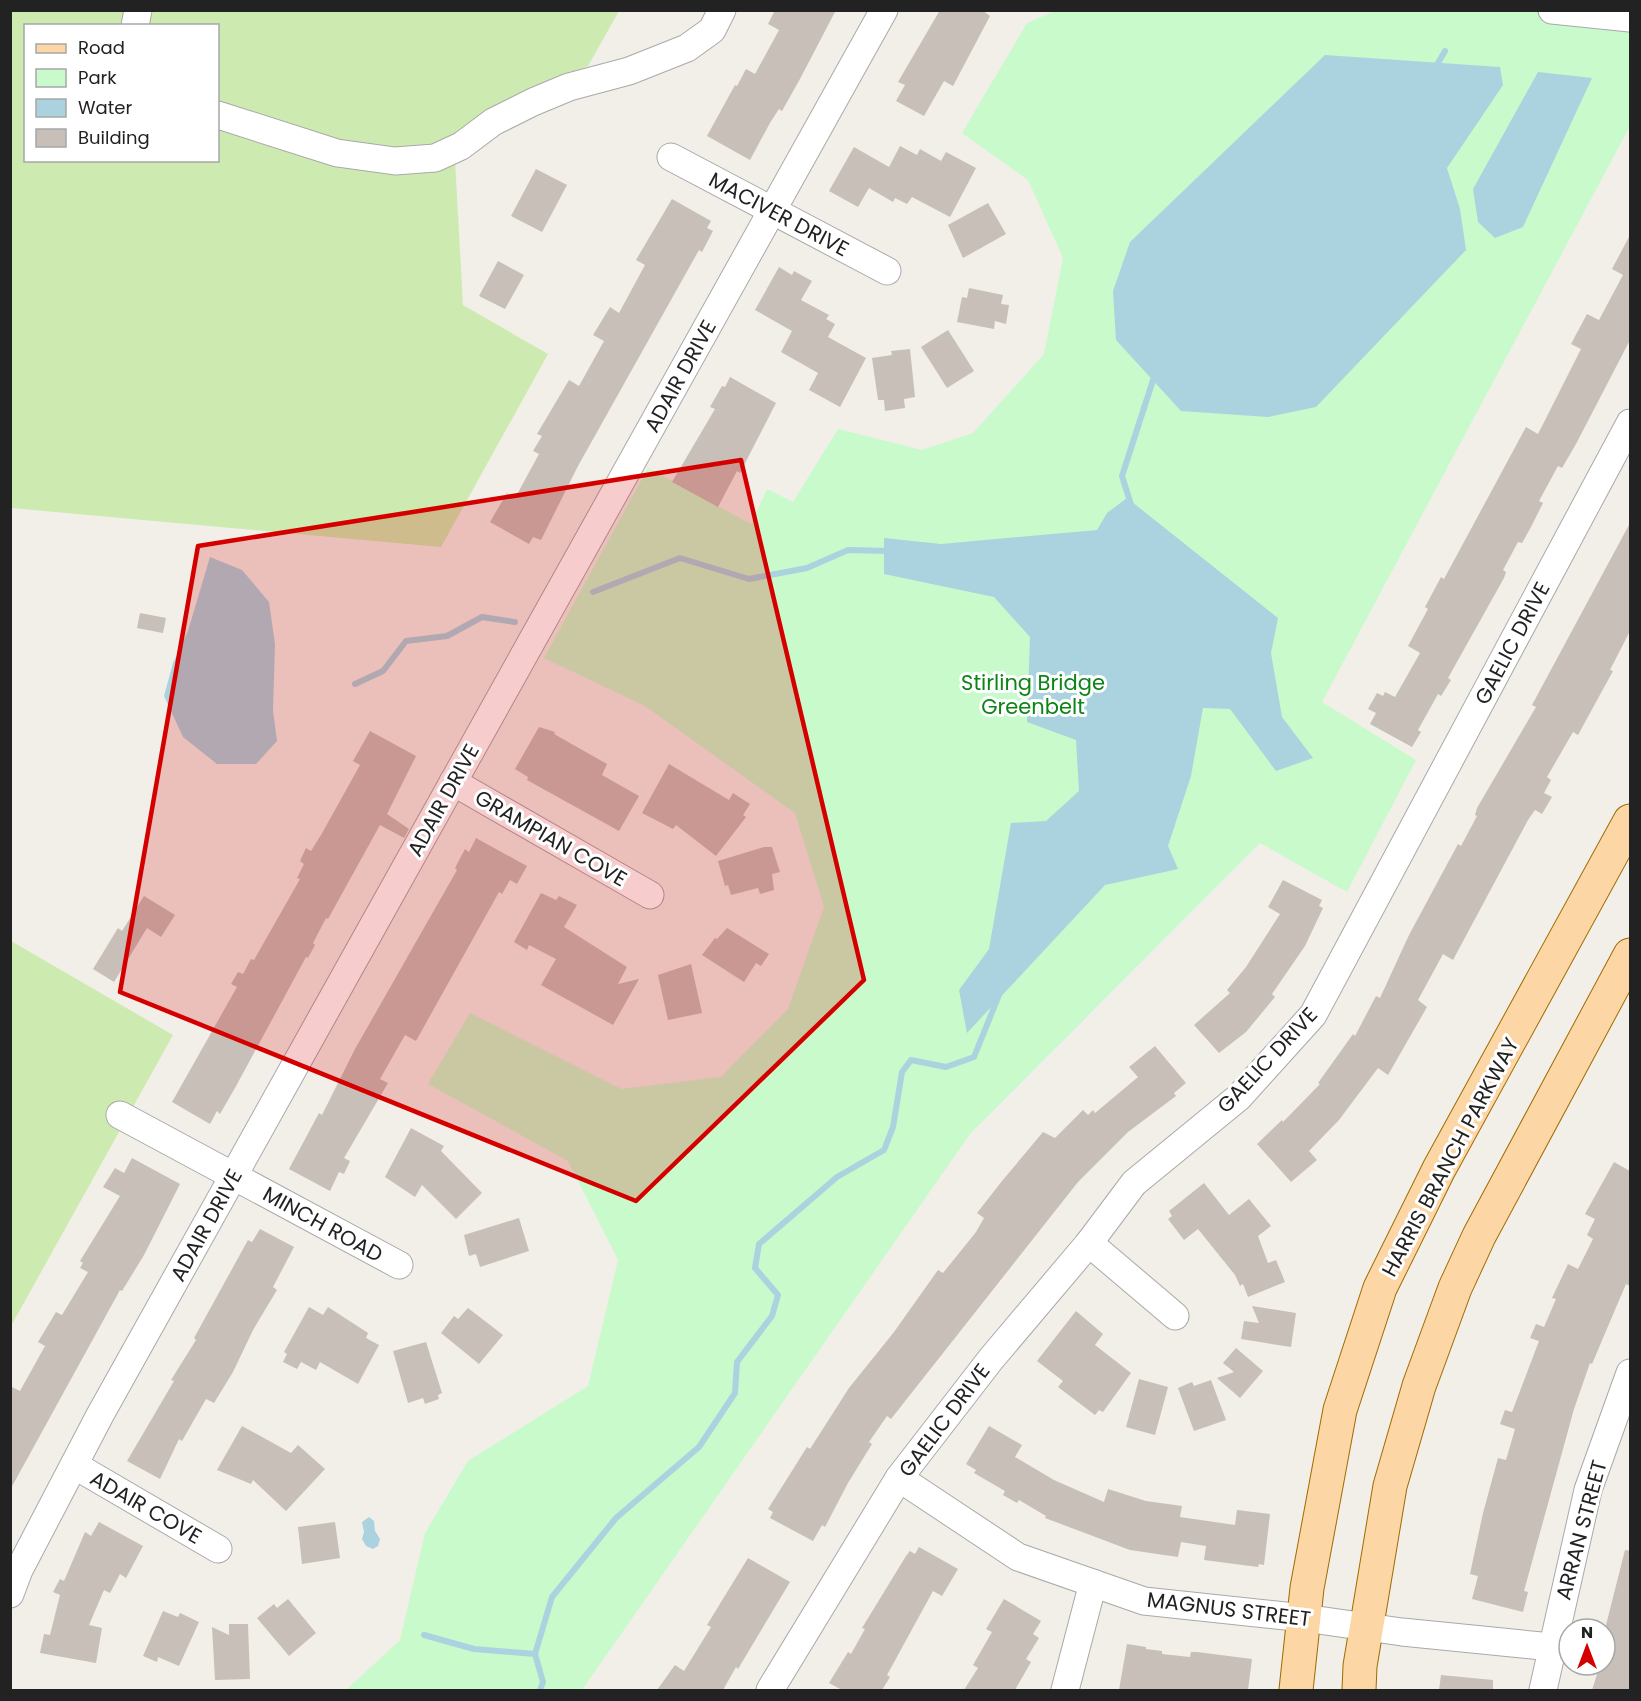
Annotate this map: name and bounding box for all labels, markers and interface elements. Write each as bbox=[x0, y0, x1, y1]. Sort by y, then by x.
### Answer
legend bbox=[24, 24, 219, 162]
text: Road bbox=[78, 35, 125, 60]
text: Park bbox=[78, 65, 117, 90]
text: Water bbox=[78, 95, 132, 120]
text: Building bbox=[78, 125, 150, 150]
street label: MACIVER DRIVE bbox=[704, 165, 854, 263]
street label: ADAIR DRIVE bbox=[637, 315, 723, 437]
street label: GAELIC DRIVE bbox=[1467, 577, 1557, 709]
park label: Stirling Bridge Greenbelt bbox=[961, 668, 1105, 721]
street label: ADAIR DRIVE bbox=[400, 739, 486, 861]
street label: GRAMPIAN COVE bbox=[470, 783, 632, 893]
street label: GAELIC DRIVE bbox=[1210, 1001, 1324, 1119]
street label: HARRIS BRANCH PARKWAY bbox=[1375, 1032, 1525, 1282]
street label: ADAIR DRIVE bbox=[163, 1164, 249, 1286]
street label: MINCH ROAD bbox=[258, 1179, 388, 1269]
street label: GAELIC DRIVE bbox=[892, 1357, 996, 1483]
street label: ARRAN STREET bbox=[1548, 1457, 1614, 1603]
street label: ADAIR COVE bbox=[85, 1463, 207, 1551]
street label: MAGNUS STREET bbox=[1145, 1585, 1313, 1633]
north arrow bbox=[1557, 1617, 1617, 1677]
text: N bbox=[1581, 1621, 1593, 1644]

